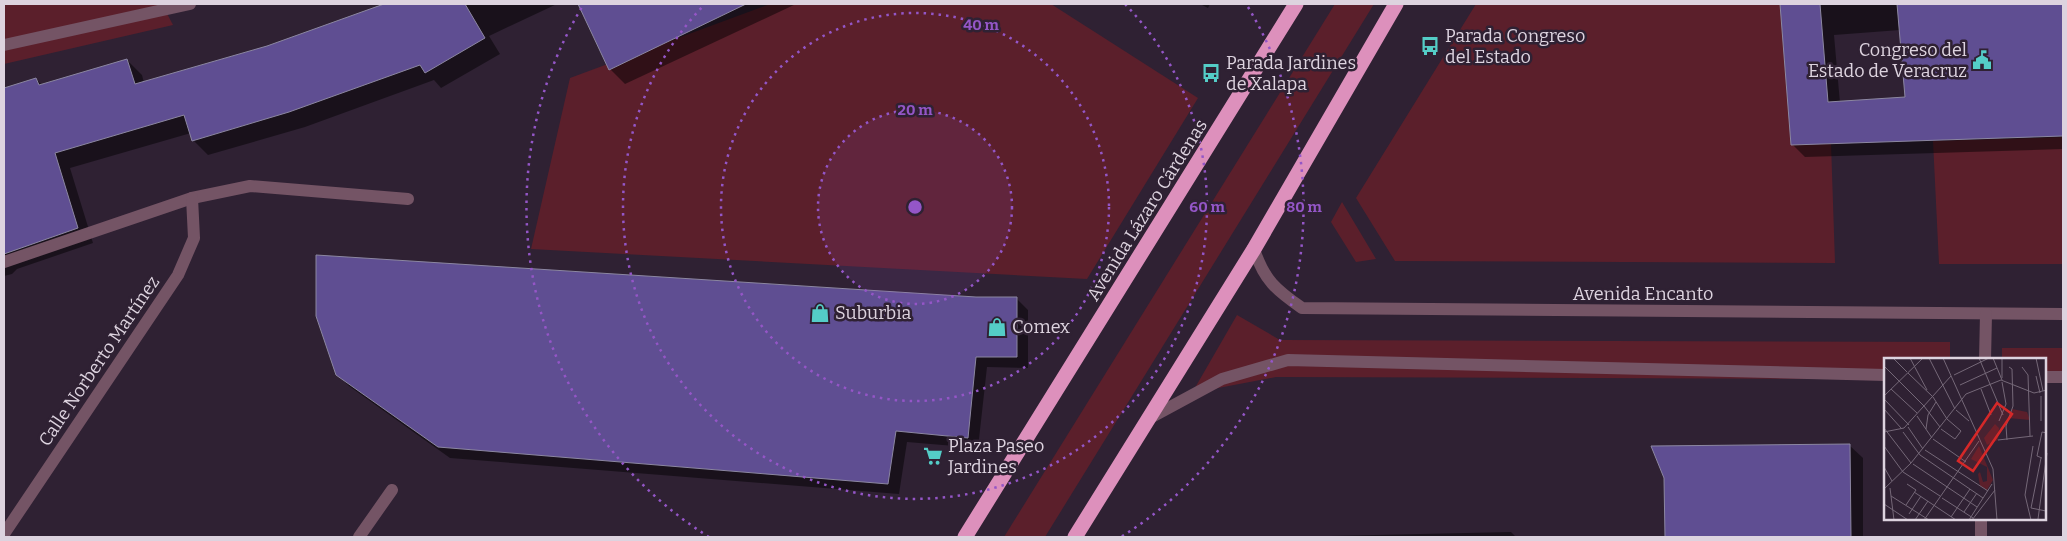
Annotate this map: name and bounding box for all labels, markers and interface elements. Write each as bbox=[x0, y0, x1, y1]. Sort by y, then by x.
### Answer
text: 40 m bbox=[963, 16, 1000, 34]
place label: Parada Congreso del Estado bbox=[1445, 25, 1585, 68]
bus stop icon: Parada Congreso del Estado bbox=[1419, 35, 1441, 57]
place label: Congreso del Estado de Veracruz bbox=[1808, 39, 1967, 82]
public building icon: Congreso del Estado de Veracruz bbox=[1971, 49, 1993, 71]
place label: Parada Jardines de Xalapa bbox=[1226, 52, 1356, 95]
bus stop icon: Parada Jardines de Xalapa bbox=[1200, 62, 1222, 84]
text: 20 m bbox=[898, 101, 933, 119]
street label: Avenida Lázaro Cárdenas bbox=[1082, 115, 1212, 305]
centre of rings bbox=[906, 198, 924, 216]
text: 60 m bbox=[1189, 198, 1225, 216]
text: 80 m bbox=[1286, 198, 1322, 216]
street label: Calle Norberto Martínez bbox=[34, 272, 164, 450]
street label: Avenida Encanto bbox=[1573, 283, 1713, 305]
shop icon: Suburbia bbox=[809, 302, 831, 324]
place label: Suburbia bbox=[835, 302, 911, 324]
shop icon: Comex bbox=[986, 316, 1008, 338]
place label: Comex bbox=[1012, 316, 1070, 338]
inset map bbox=[1884, 358, 2047, 521]
place label: Plaza Paseo Jardines bbox=[947, 435, 1044, 478]
supermarket icon: Plaza Paseo Jardines bbox=[922, 445, 944, 467]

